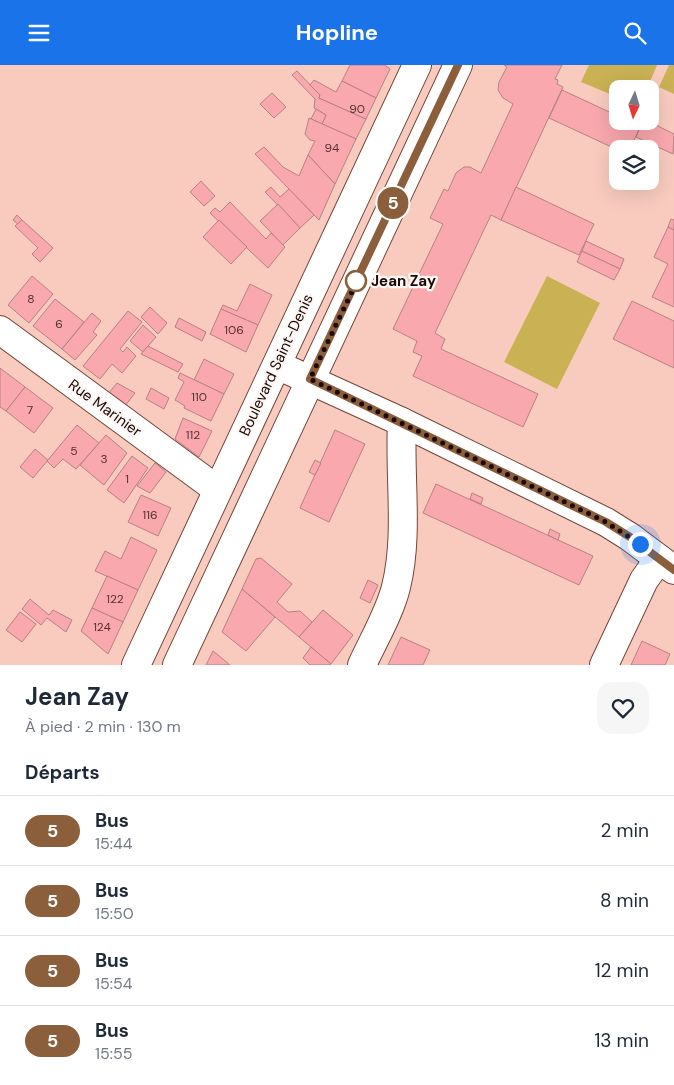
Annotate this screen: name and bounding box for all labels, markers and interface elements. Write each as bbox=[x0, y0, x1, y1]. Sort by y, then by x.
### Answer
text: Hopline bbox=[296, 18, 378, 47]
icon: menu bbox=[25, 19, 53, 47]
icon: search bbox=[621, 19, 649, 47]
north arrow bbox=[609, 80, 659, 130]
map controls bbox=[609, 80, 659, 190]
house number: 90 bbox=[349, 101, 365, 117]
house number: 94 bbox=[325, 140, 339, 156]
button: layers bbox=[609, 140, 659, 190]
line badge: 5 bbox=[377, 187, 409, 219]
text: 5 bbox=[387, 191, 399, 215]
marker: Jean Zay bbox=[345, 270, 367, 292]
place label: Jean Zay bbox=[371, 271, 436, 291]
house number: 8 bbox=[27, 291, 35, 307]
street label: Boulevard Saint-Denis bbox=[234, 291, 318, 439]
house number: 6 bbox=[55, 316, 63, 332]
house number: 106 bbox=[224, 322, 244, 338]
street label: Rue Marinier bbox=[64, 375, 146, 442]
house number: 110 bbox=[191, 389, 207, 405]
house number: 7 bbox=[27, 402, 33, 418]
house number: 112 bbox=[186, 427, 200, 443]
house number: 5 bbox=[70, 443, 78, 459]
house number: 3 bbox=[100, 451, 108, 467]
house number: 1 bbox=[125, 471, 129, 487]
house number: 116 bbox=[142, 507, 158, 523]
your location bbox=[628, 532, 653, 557]
house number: 122 bbox=[106, 591, 124, 607]
house number: 124 bbox=[93, 619, 111, 635]
text: Jean Zay bbox=[25, 681, 129, 712]
button: heart bbox=[597, 682, 649, 734]
text: À pied · 2 min · 130 m bbox=[25, 716, 181, 737]
text: Départs bbox=[25, 760, 100, 785]
text: Bus bbox=[95, 808, 129, 833]
text: 2 min bbox=[601, 818, 649, 843]
text: 5 bbox=[47, 819, 58, 843]
text: 15:44 bbox=[95, 833, 132, 854]
text: Bus bbox=[95, 878, 129, 903]
text: 8 min bbox=[600, 888, 649, 913]
text: 5 bbox=[47, 889, 58, 913]
text: 15:50 bbox=[95, 903, 134, 924]
text: Bus bbox=[95, 948, 129, 973]
text: 12 min bbox=[595, 958, 649, 983]
text: 5 bbox=[47, 959, 58, 983]
text: 15:54 bbox=[95, 973, 132, 994]
text: Bus bbox=[95, 1018, 129, 1043]
text: 13 min bbox=[594, 1028, 649, 1053]
text: 5 bbox=[47, 1029, 58, 1053]
text: 15:55 bbox=[95, 1043, 133, 1064]

